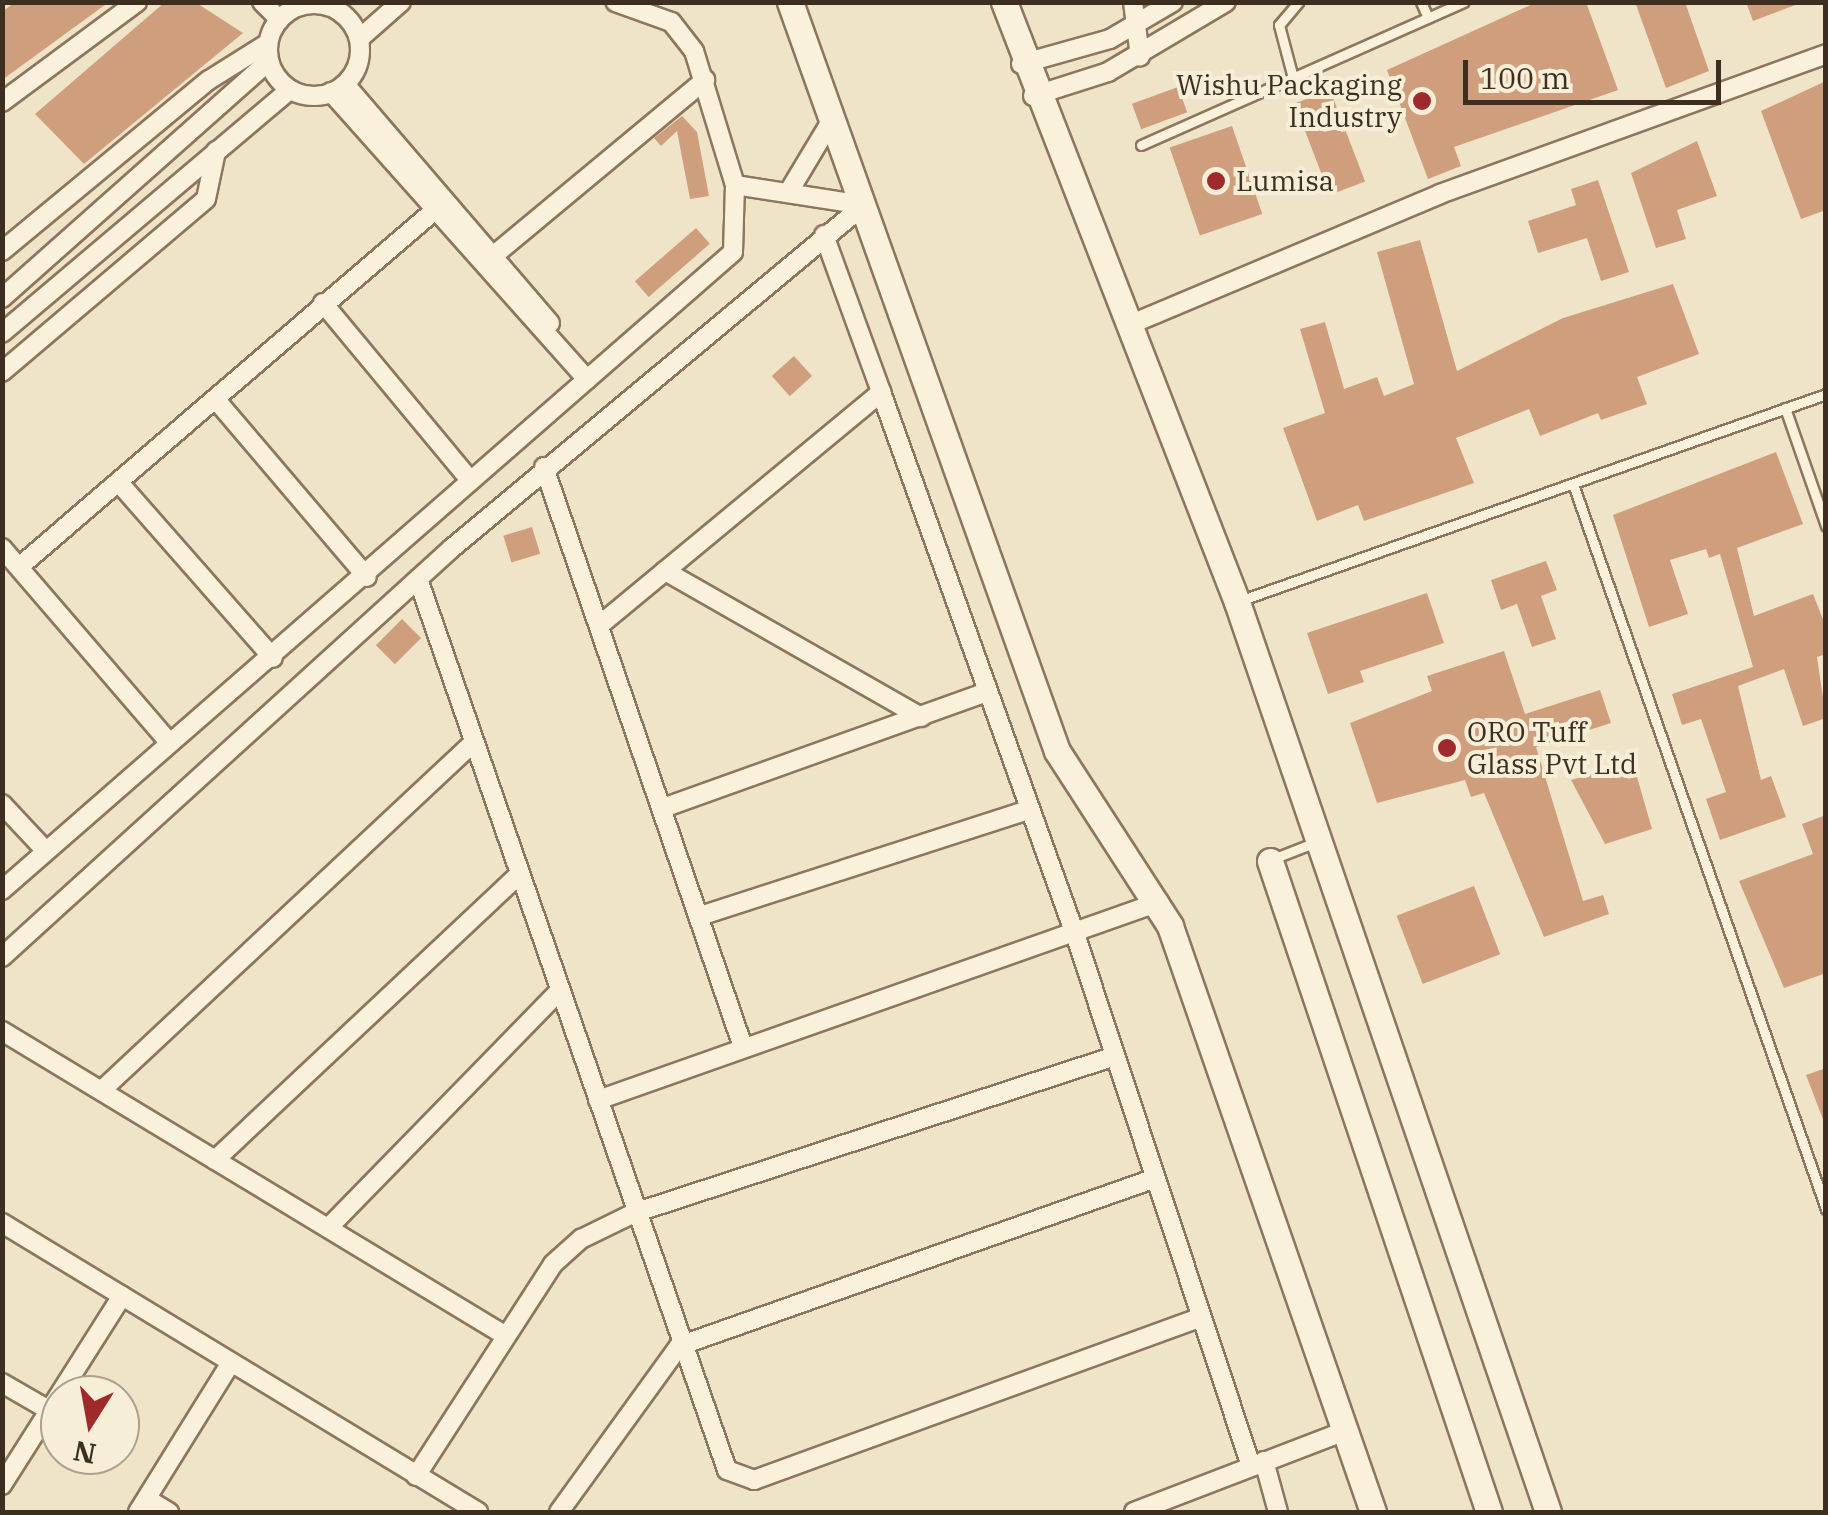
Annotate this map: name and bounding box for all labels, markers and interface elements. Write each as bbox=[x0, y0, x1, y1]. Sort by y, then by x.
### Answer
scale bar bbox=[1468, 40, 1726, 102]
text: 100 m bbox=[1480, 58, 1570, 97]
place label: Wishu Packaging Industry bbox=[1176, 68, 1402, 134]
marker: Wishu Packaging Industry bbox=[1411, 90, 1433, 112]
place label: Lumisa bbox=[1236, 164, 1334, 198]
marker: Lumisa bbox=[1205, 170, 1227, 192]
place label: ORO Tuff Glass Pvt Ltd bbox=[1467, 715, 1637, 781]
marker: ORO Tuff Glass Pvt Ltd bbox=[1436, 737, 1458, 759]
north arrow bbox=[40, 1375, 140, 1475]
text: N bbox=[70, 1433, 99, 1473]

